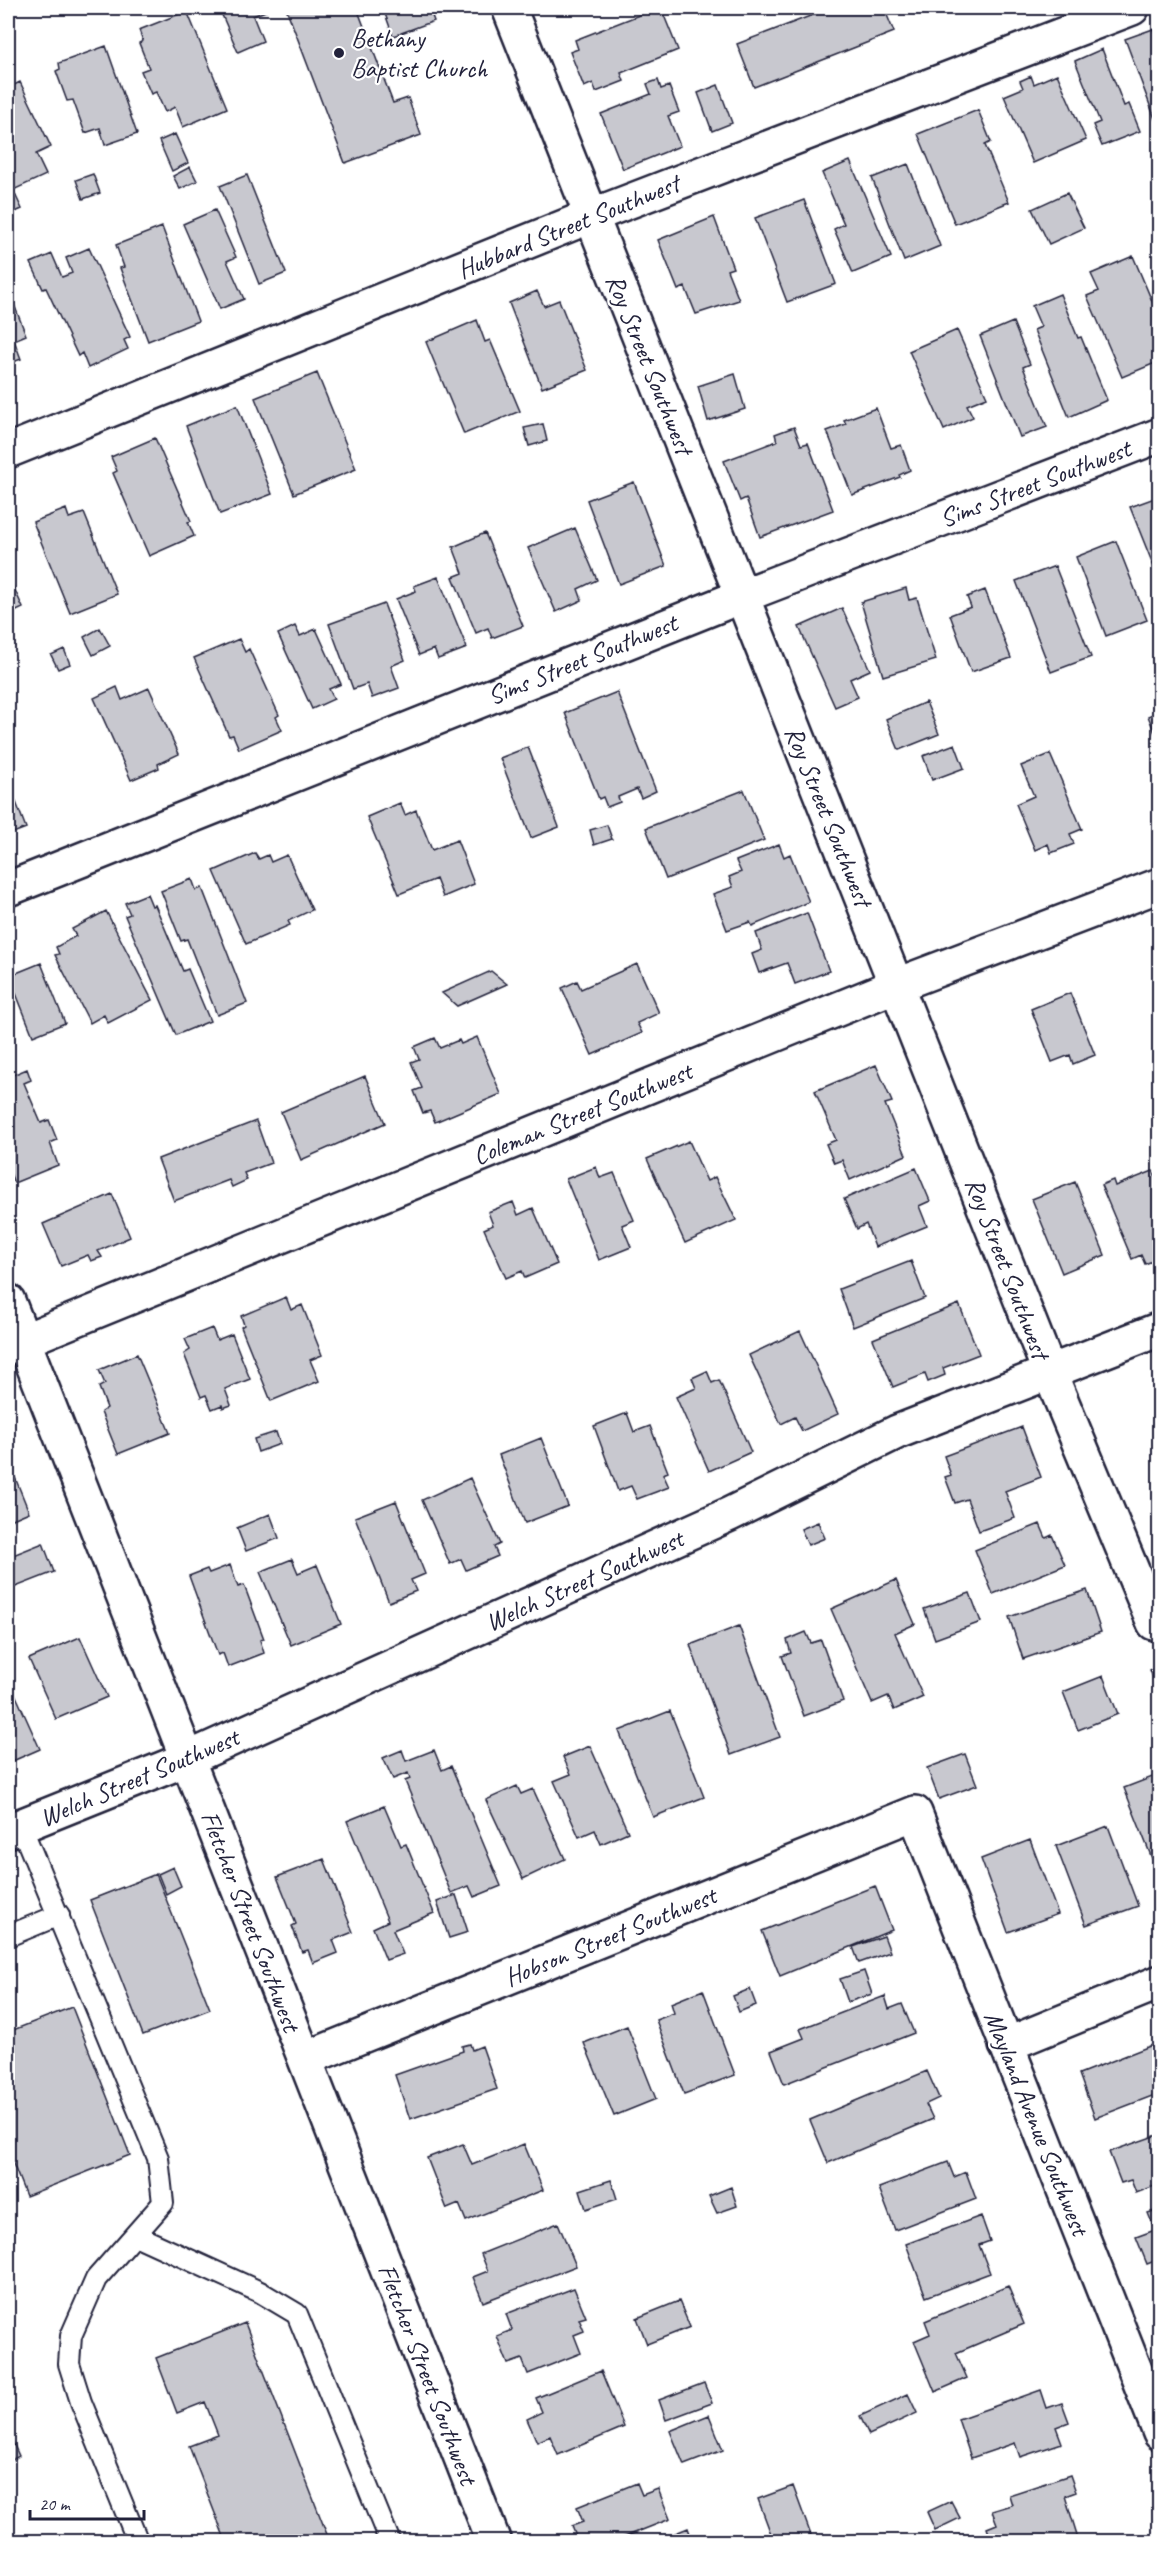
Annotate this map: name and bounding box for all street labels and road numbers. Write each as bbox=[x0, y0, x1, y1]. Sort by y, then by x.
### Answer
street label: Hubbard Street Southwest bbox=[452, 166, 687, 286]
street label: Roy Street Southwest bbox=[598, 269, 702, 462]
street label: Sims Street Southwest bbox=[935, 431, 1137, 535]
street label: Sims Street Southwest bbox=[483, 606, 684, 713]
street label: Roy Street Southwest bbox=[777, 721, 881, 914]
street label: Coleman Street Southwest bbox=[468, 1054, 699, 1172]
street label: Roy Street Southwest bbox=[958, 1173, 1058, 1366]
street label: Welch Street Southwest bbox=[480, 1521, 690, 1639]
street label: Welch Street Southwest bbox=[35, 1720, 246, 1834]
street label: Fletcher Street Southwest bbox=[193, 1806, 309, 2038]
street label: Hobson Street Southwest bbox=[500, 1878, 723, 1994]
street label: Mayland Avenue Southwest bbox=[977, 2006, 1097, 2242]
street label: Fletcher Street Southwest bbox=[370, 2259, 486, 2491]

